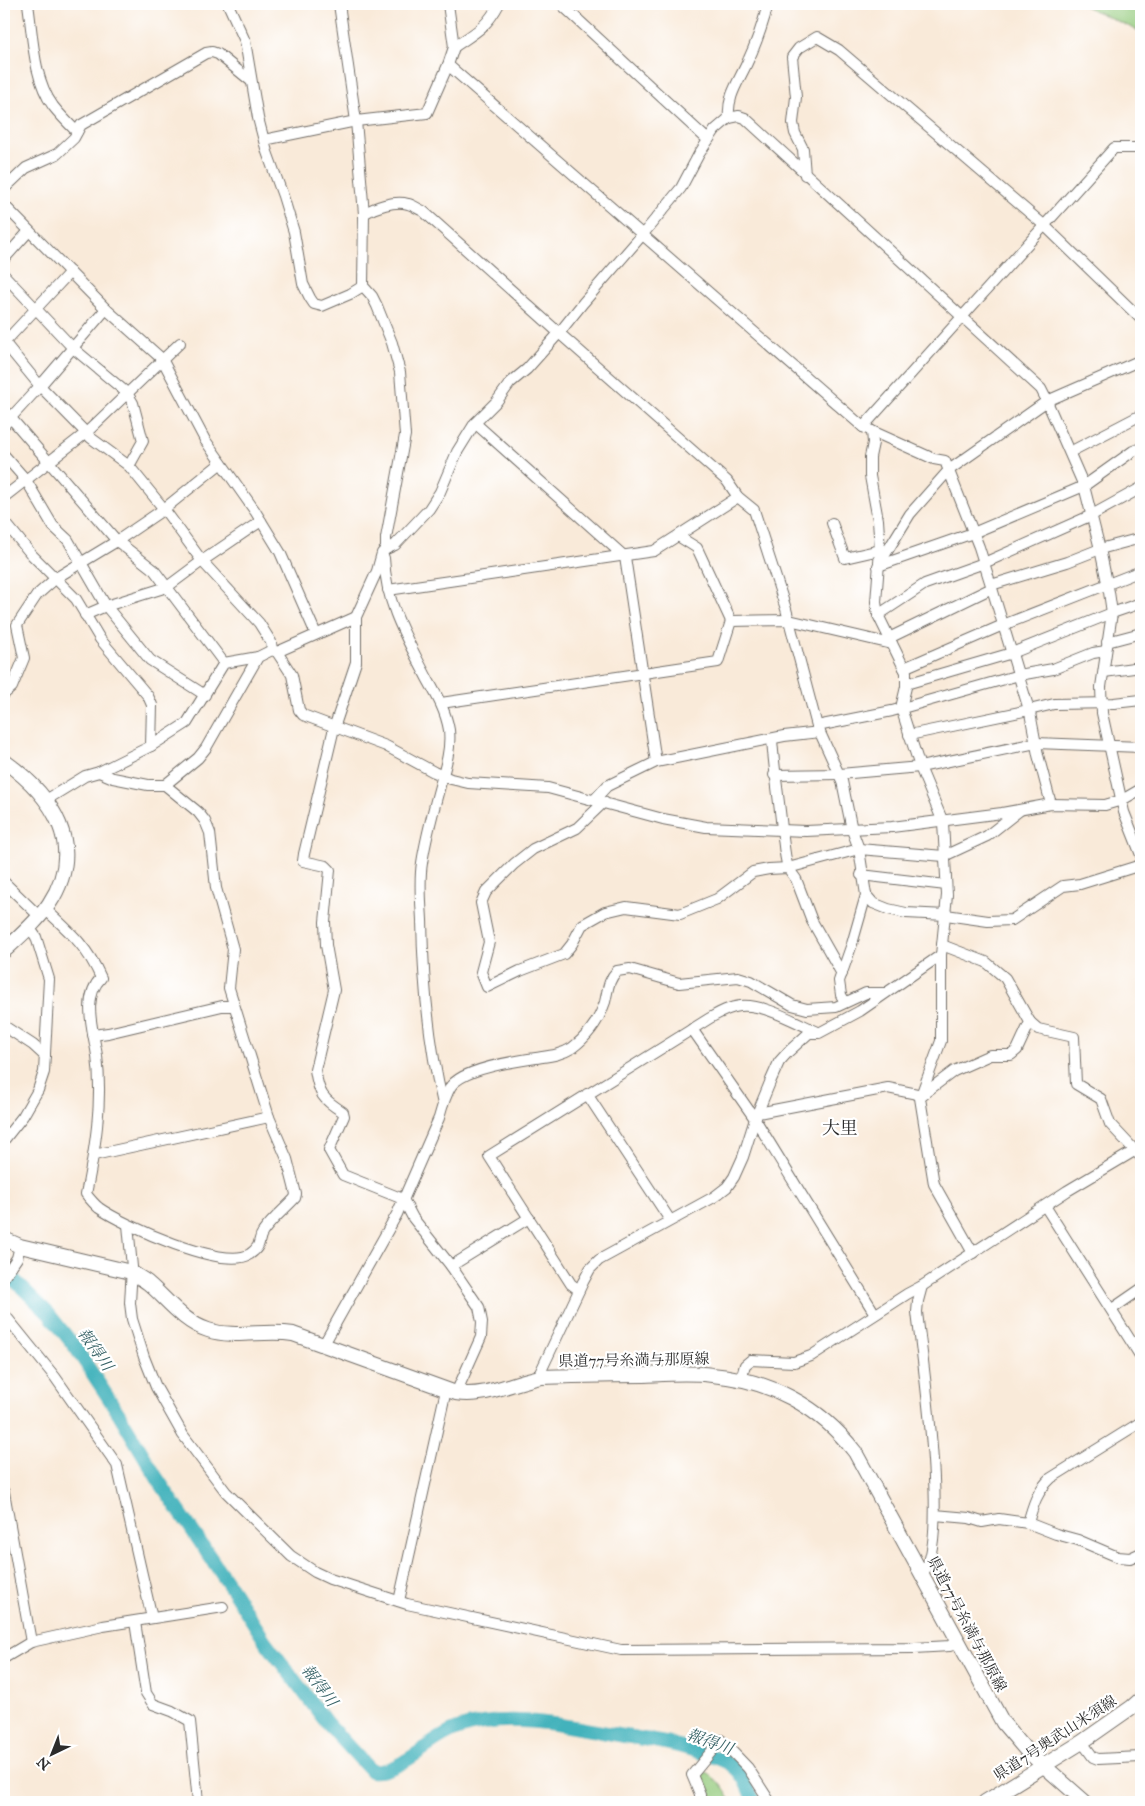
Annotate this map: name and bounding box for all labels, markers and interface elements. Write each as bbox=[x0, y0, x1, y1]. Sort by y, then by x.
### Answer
district label: 大里 bbox=[822, 1117, 858, 1139]
water label: 報得川 bbox=[74, 1324, 118, 1376]
street label: 県道77号糸満与那原線 bbox=[558, 1350, 710, 1370]
street label: 県道77号糸満与那原線 bbox=[924, 1553, 1010, 1695]
water label: 報得川 bbox=[298, 1660, 343, 1712]
street label: 県道7号奥武山米須線 bbox=[990, 1692, 1120, 1784]
water label: 報得川 bbox=[684, 1724, 738, 1759]
north arrow bbox=[28, 1728, 78, 1778]
text: N bbox=[33, 1753, 54, 1773]

